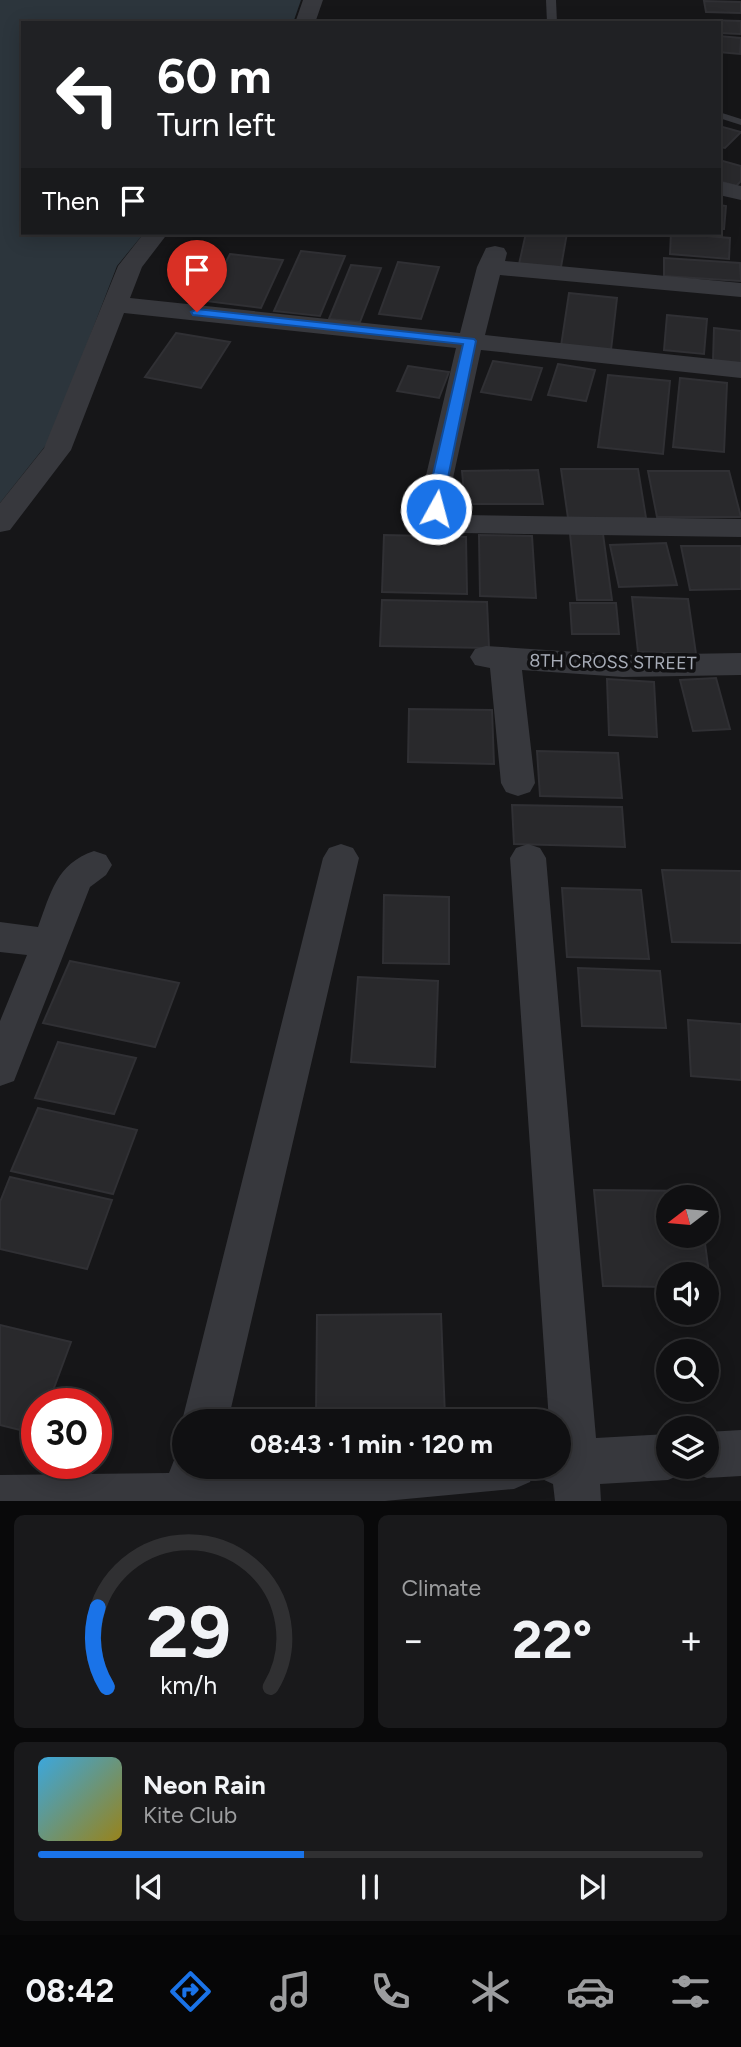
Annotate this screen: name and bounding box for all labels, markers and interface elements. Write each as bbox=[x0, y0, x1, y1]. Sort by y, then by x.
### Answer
text: 60 m bbox=[157, 46, 272, 105]
icon: left bbox=[42, 49, 133, 140]
text: Turn left bbox=[157, 106, 276, 144]
icon: arrive bbox=[114, 182, 152, 220]
text: Then bbox=[42, 185, 100, 217]
pin bbox=[167, 240, 227, 312]
icon: arrive bbox=[178, 251, 216, 289]
position arrow bbox=[399, 472, 473, 546]
street label: 8TH CROSS STREET bbox=[529, 650, 697, 674]
north arrow bbox=[656, 1185, 719, 1248]
map controls bbox=[656, 1185, 719, 1479]
button: sound bbox=[656, 1262, 719, 1325]
button: search bbox=[656, 1339, 719, 1402]
speed limit sign: 30 bbox=[21, 1388, 112, 1479]
button: layers bbox=[656, 1416, 719, 1479]
text: 08:43 · 1 min · 120 m bbox=[250, 1428, 493, 1460]
text: Climate bbox=[402, 1574, 481, 1602]
text: 29 bbox=[147, 1589, 231, 1676]
text: 22° bbox=[512, 1609, 592, 1671]
text: − bbox=[402, 1617, 425, 1663]
text: + bbox=[679, 1617, 703, 1663]
text: km/h bbox=[160, 1670, 217, 1700]
text: Neon Rain bbox=[143, 1769, 266, 1801]
text: Kite Club bbox=[143, 1801, 237, 1829]
icon: previous bbox=[130, 1868, 168, 1906]
icon: pause bbox=[351, 1868, 389, 1906]
icon: next bbox=[573, 1868, 611, 1906]
icon: directions bbox=[166, 1967, 215, 2016]
icon: music bbox=[266, 1967, 315, 2016]
icon: phone bbox=[366, 1967, 415, 2016]
icon: climate bbox=[466, 1967, 515, 2016]
icon: car bbox=[566, 1967, 615, 2016]
icon: filters bbox=[666, 1967, 715, 2016]
text: 08:42 bbox=[26, 1972, 114, 2010]

